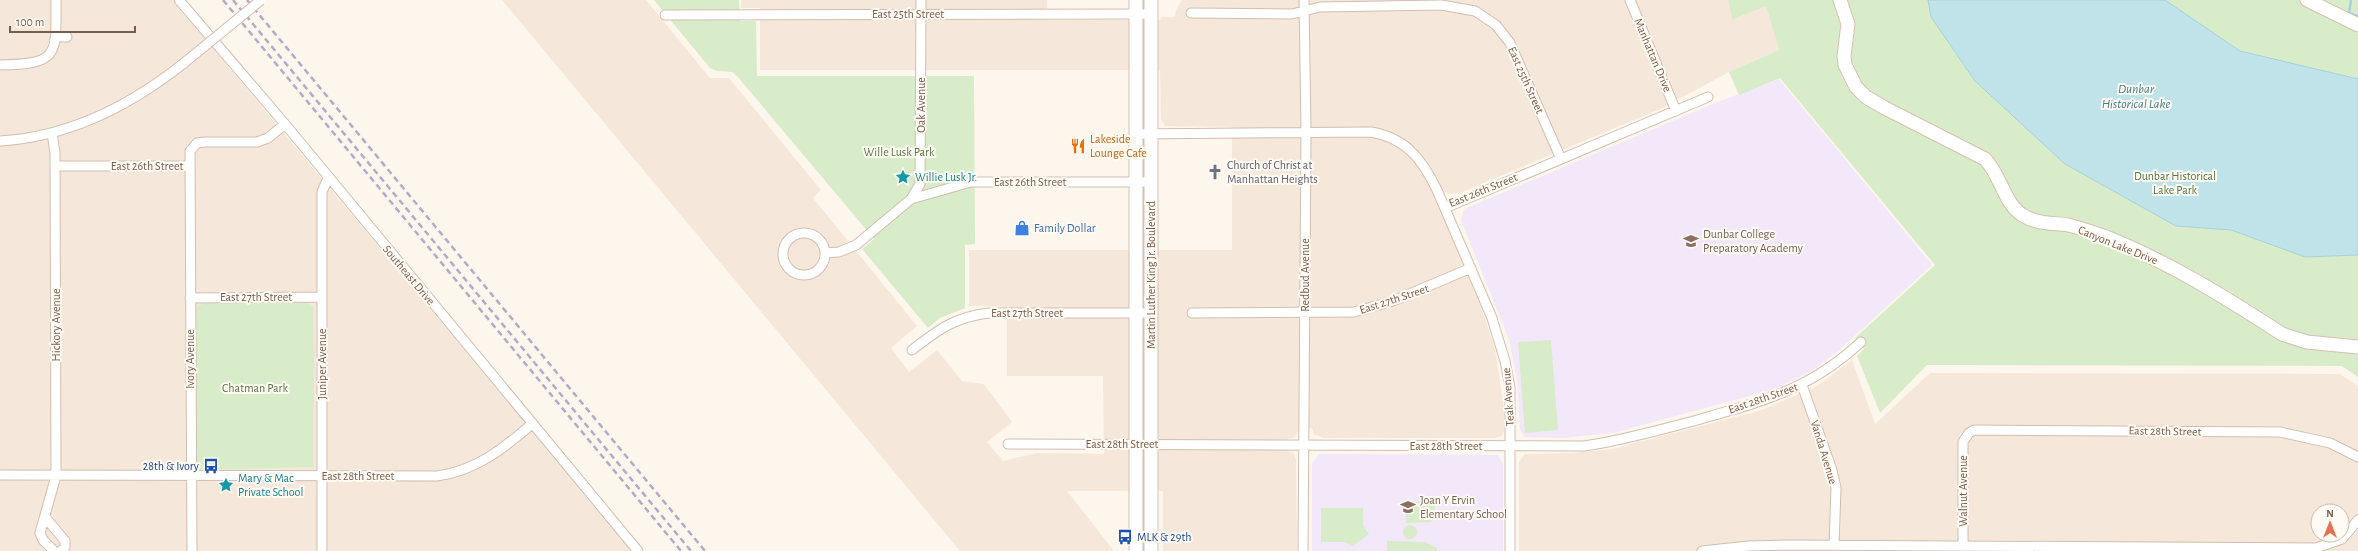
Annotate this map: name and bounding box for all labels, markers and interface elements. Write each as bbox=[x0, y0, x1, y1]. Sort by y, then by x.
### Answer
scale bar bbox=[10, 8, 135, 34]
street label: East 25th Street bbox=[872, 8, 944, 20]
text: 100 m bbox=[16, 16, 44, 28]
street label: Manhattan Drive bbox=[1632, 16, 1674, 94]
street label: East 25th Street bbox=[1506, 45, 1546, 116]
street label: Oak Avenue bbox=[915, 77, 927, 133]
water label: Dunbar Historical Lake bbox=[2102, 83, 2170, 111]
place label: Lakeside Lounge Cafe bbox=[1090, 133, 1147, 159]
restaurant icon: Lakeside Lounge Cafe bbox=[1069, 137, 1087, 155]
park label: Wille Lusk Park bbox=[864, 146, 935, 158]
place label: Church of Christ at Manhattan Heights bbox=[1227, 159, 1318, 185]
street label: East 26th Street bbox=[111, 160, 184, 172]
church icon: Church of Christ at Manhattan Heights bbox=[1206, 163, 1224, 181]
place icon: Willie Lusk Jr. bbox=[894, 168, 912, 186]
park label: Dunbar Historical Lake Park bbox=[2134, 170, 2216, 196]
place label: Willie Lusk Jr. bbox=[915, 171, 977, 183]
street label: East 26th Street bbox=[1447, 171, 1519, 209]
street label: East 26th Street bbox=[994, 176, 1067, 188]
street label: Martin Luther King Jr. Boulevard bbox=[1145, 201, 1157, 349]
shop icon: Family Dollar bbox=[1013, 219, 1031, 237]
place label: Family Dollar bbox=[1034, 222, 1096, 235]
street label: Canyon Lake Drive bbox=[2076, 224, 2160, 267]
place label: Dunbar College Preparatory Academy bbox=[1703, 228, 1803, 255]
school or university icon: Dunbar College Preparatory Academy bbox=[1682, 232, 1700, 250]
street label: Redbud Avenue bbox=[1299, 238, 1311, 312]
street label: Southeast Drive bbox=[381, 243, 437, 307]
street label: East 27th Street bbox=[1358, 282, 1430, 316]
street label: Hickory Avenue bbox=[50, 289, 63, 361]
street label: East 27th Street bbox=[220, 291, 292, 303]
street label: East 27th Street bbox=[991, 307, 1063, 319]
street label: Juniper Avenue bbox=[316, 328, 328, 400]
street label: Ivory Avenue bbox=[184, 329, 197, 389]
street label: Teak Avenue bbox=[1500, 367, 1516, 427]
street label: East 28th Street bbox=[1727, 380, 1800, 416]
park label: Chatman Park bbox=[222, 382, 288, 394]
street label: Vanda Avenue bbox=[1809, 418, 1839, 486]
street label: East 28th Street bbox=[2129, 424, 2202, 438]
street label: East 28th Street bbox=[1086, 438, 1159, 450]
street label: East 28th Street bbox=[1410, 440, 1483, 452]
street label: Walnut Avenue bbox=[1957, 455, 1969, 527]
bus stop icon: 28th & Ivory bbox=[202, 457, 220, 475]
place label: 28th & Ivory bbox=[143, 460, 199, 473]
street label: East 28th Street bbox=[322, 470, 395, 482]
place label: Mary & Mac Private School bbox=[238, 472, 303, 498]
place icon: Mary & Mac Private School bbox=[217, 476, 235, 494]
place label: Joan Y Ervin Elementary School bbox=[1420, 494, 1507, 521]
school or university icon: Joan Y Ervin Elementary School bbox=[1399, 498, 1417, 516]
north arrow bbox=[2310, 503, 2350, 543]
text: N bbox=[2326, 508, 2334, 519]
bus stop icon: MLK & 29th bbox=[1116, 528, 1134, 546]
place label: MLK & 29th bbox=[1137, 531, 1191, 543]

